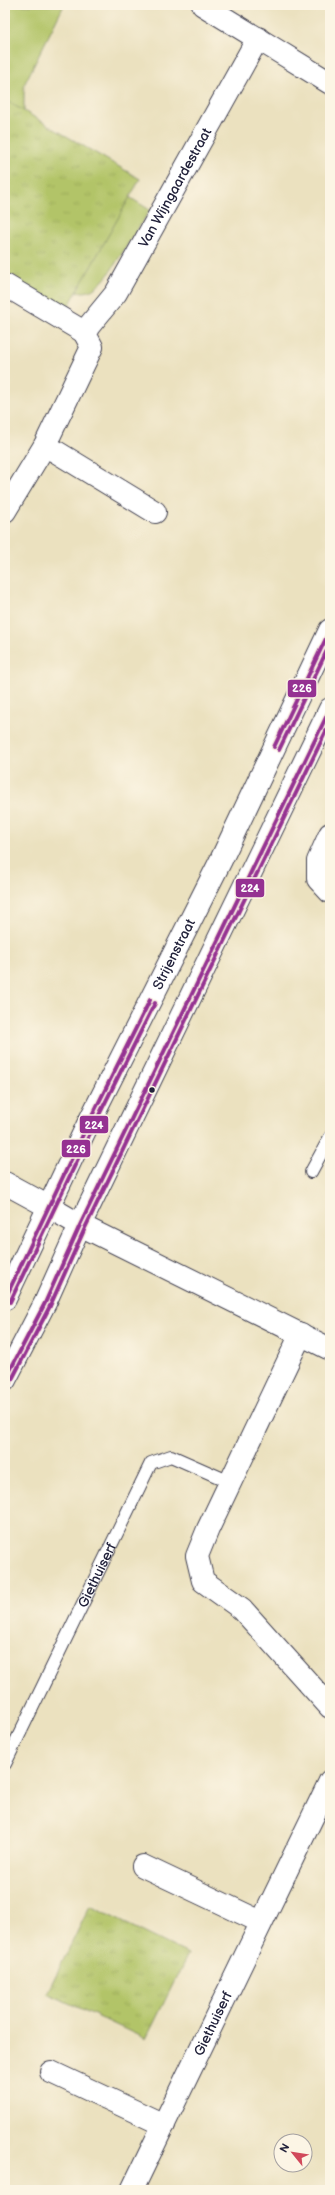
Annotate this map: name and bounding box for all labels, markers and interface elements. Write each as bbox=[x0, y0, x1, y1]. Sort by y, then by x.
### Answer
street label: Van Wijngaardestraat bbox=[135, 124, 215, 250]
line badge: 226 bbox=[287, 679, 317, 698]
text: 226 bbox=[292, 682, 312, 695]
line badge: 224 bbox=[235, 878, 265, 898]
text: 224 bbox=[240, 882, 260, 895]
street label: Strijenstraat bbox=[149, 915, 199, 992]
unlabelled marker bbox=[147, 1085, 157, 1095]
line badge: 224 bbox=[79, 1115, 109, 1134]
text: 224 bbox=[84, 1119, 104, 1132]
line badge: 226 bbox=[61, 1139, 91, 1158]
text: 226 bbox=[66, 1143, 86, 1156]
street label: Giethuiserf bbox=[74, 1539, 120, 1610]
street label: Giethuiserf bbox=[190, 1988, 236, 2059]
north arrow bbox=[273, 2133, 313, 2173]
text: N bbox=[277, 2141, 292, 2155]

